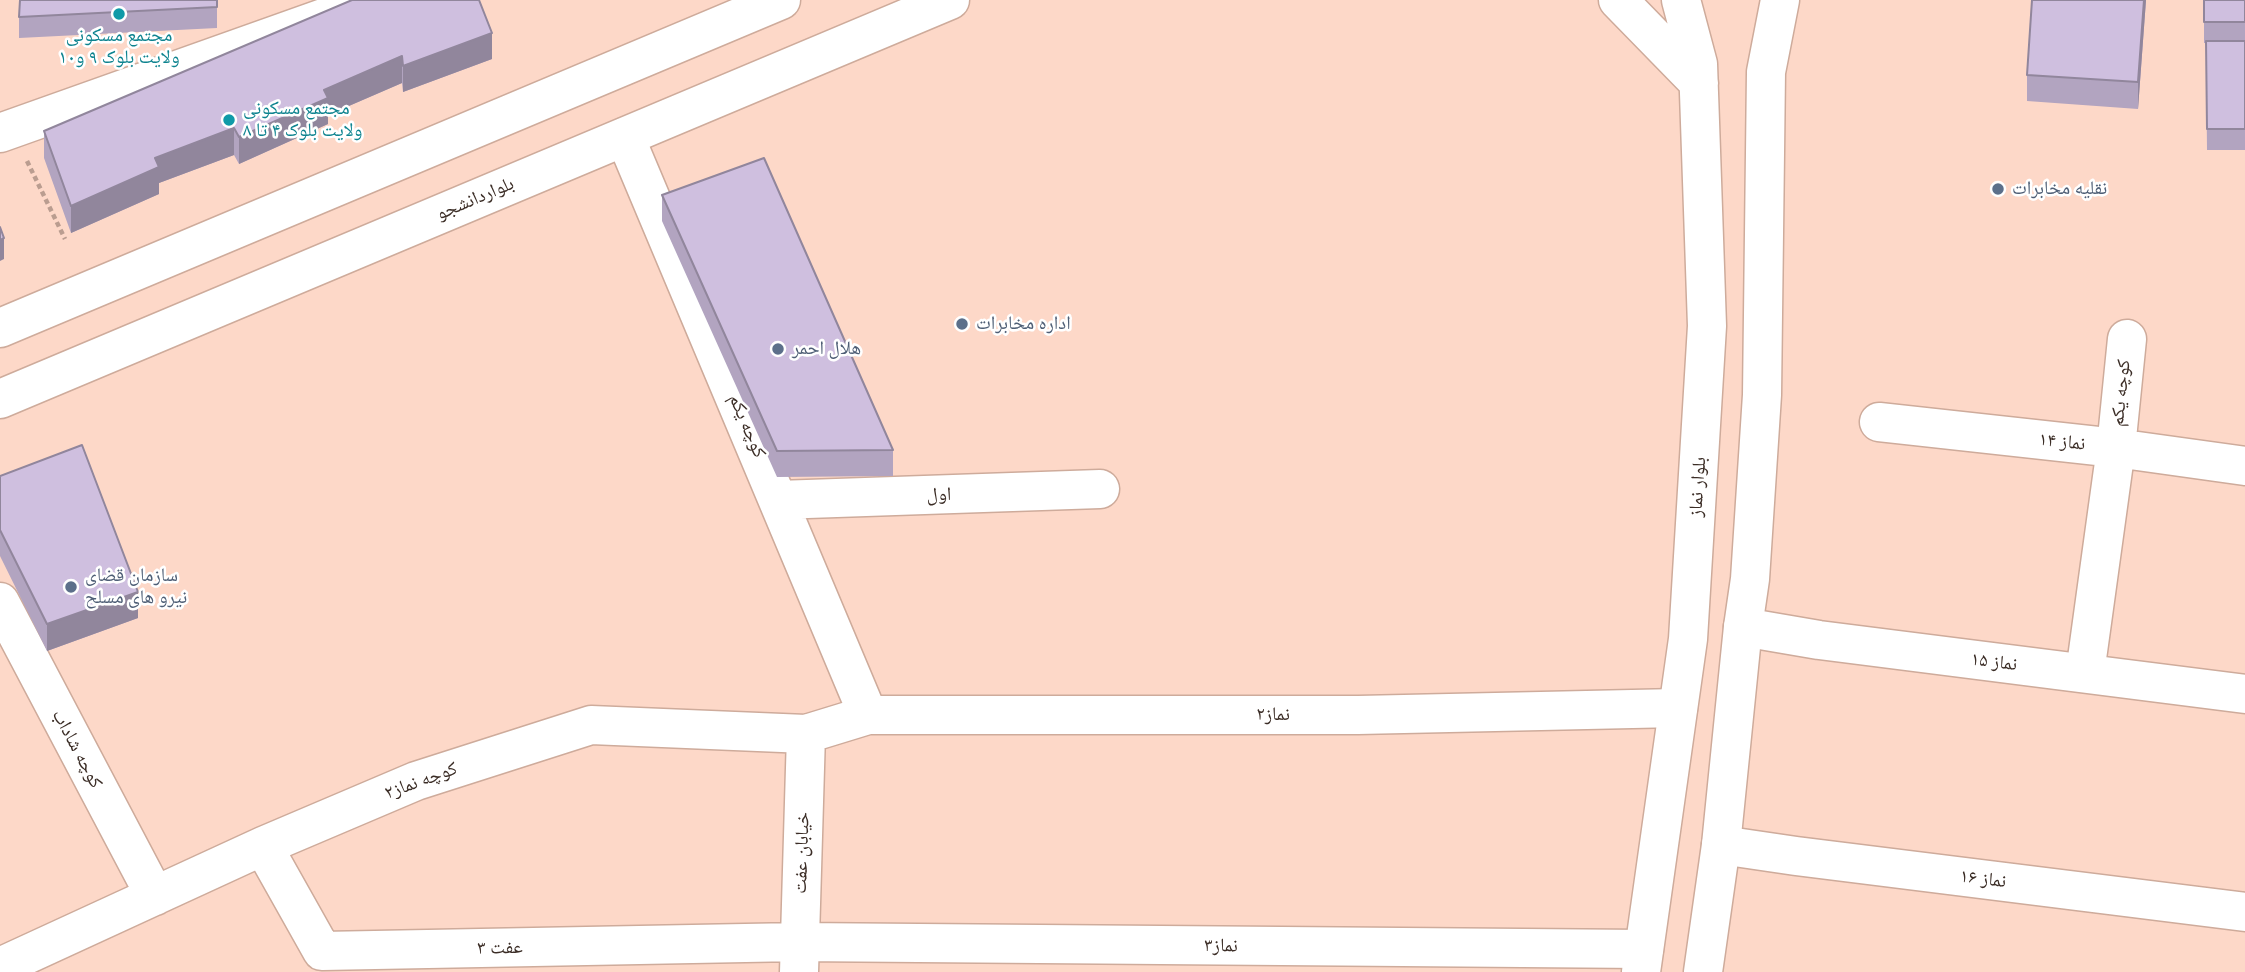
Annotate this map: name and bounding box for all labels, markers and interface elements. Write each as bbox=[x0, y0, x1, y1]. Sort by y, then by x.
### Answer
marker: مجتمع مسکونی ولایت بلوک ۹ و۱۰ bbox=[111, 6, 127, 22]
place label: مجتمع مسکونی ولایت بلوک ۹ و۱۰ bbox=[58, 25, 180, 69]
place label: مجتمع مسکونی ولایت بلوک ۴ تا ۸ bbox=[243, 98, 363, 142]
marker: مجتمع مسکونی ولایت بلوک ۴ تا ۸ bbox=[221, 112, 237, 128]
street label: بلواردانشجو bbox=[433, 172, 517, 226]
place label: نقلیه مخابرات bbox=[2012, 178, 2107, 200]
marker: نقلیه مخابرات bbox=[1990, 181, 2006, 197]
place label: اداره مخابرات bbox=[976, 313, 1071, 335]
marker: اداره مخابرات bbox=[954, 316, 970, 332]
place label: هلال احمر bbox=[792, 338, 861, 360]
marker: هلال احمر bbox=[770, 341, 786, 357]
street label: کوچه یکم bbox=[2106, 358, 2136, 428]
street label: کوچه یکم bbox=[723, 391, 771, 461]
street label: نماز ۱۴ bbox=[2038, 428, 2086, 456]
street label: بلوار نماز bbox=[1685, 456, 1711, 518]
street label: اول bbox=[926, 483, 952, 507]
place label: سازمان قضای نیرو های مسلح bbox=[85, 565, 187, 609]
marker: سازمان قضای نیرو های مسلح bbox=[63, 579, 79, 595]
street label: نماز ۱۵ bbox=[1969, 648, 2019, 676]
street label: نماز۲ bbox=[1256, 704, 1290, 726]
street label: کوچه شاداب bbox=[47, 706, 107, 792]
street label: کوچه نماز۲ bbox=[382, 757, 460, 805]
street label: خیابان عفت bbox=[789, 812, 815, 894]
street label: نماز ۱۶ bbox=[1958, 865, 2008, 893]
street label: نماز۳ bbox=[1204, 934, 1238, 958]
street label: عفت ۳ bbox=[477, 936, 523, 960]

